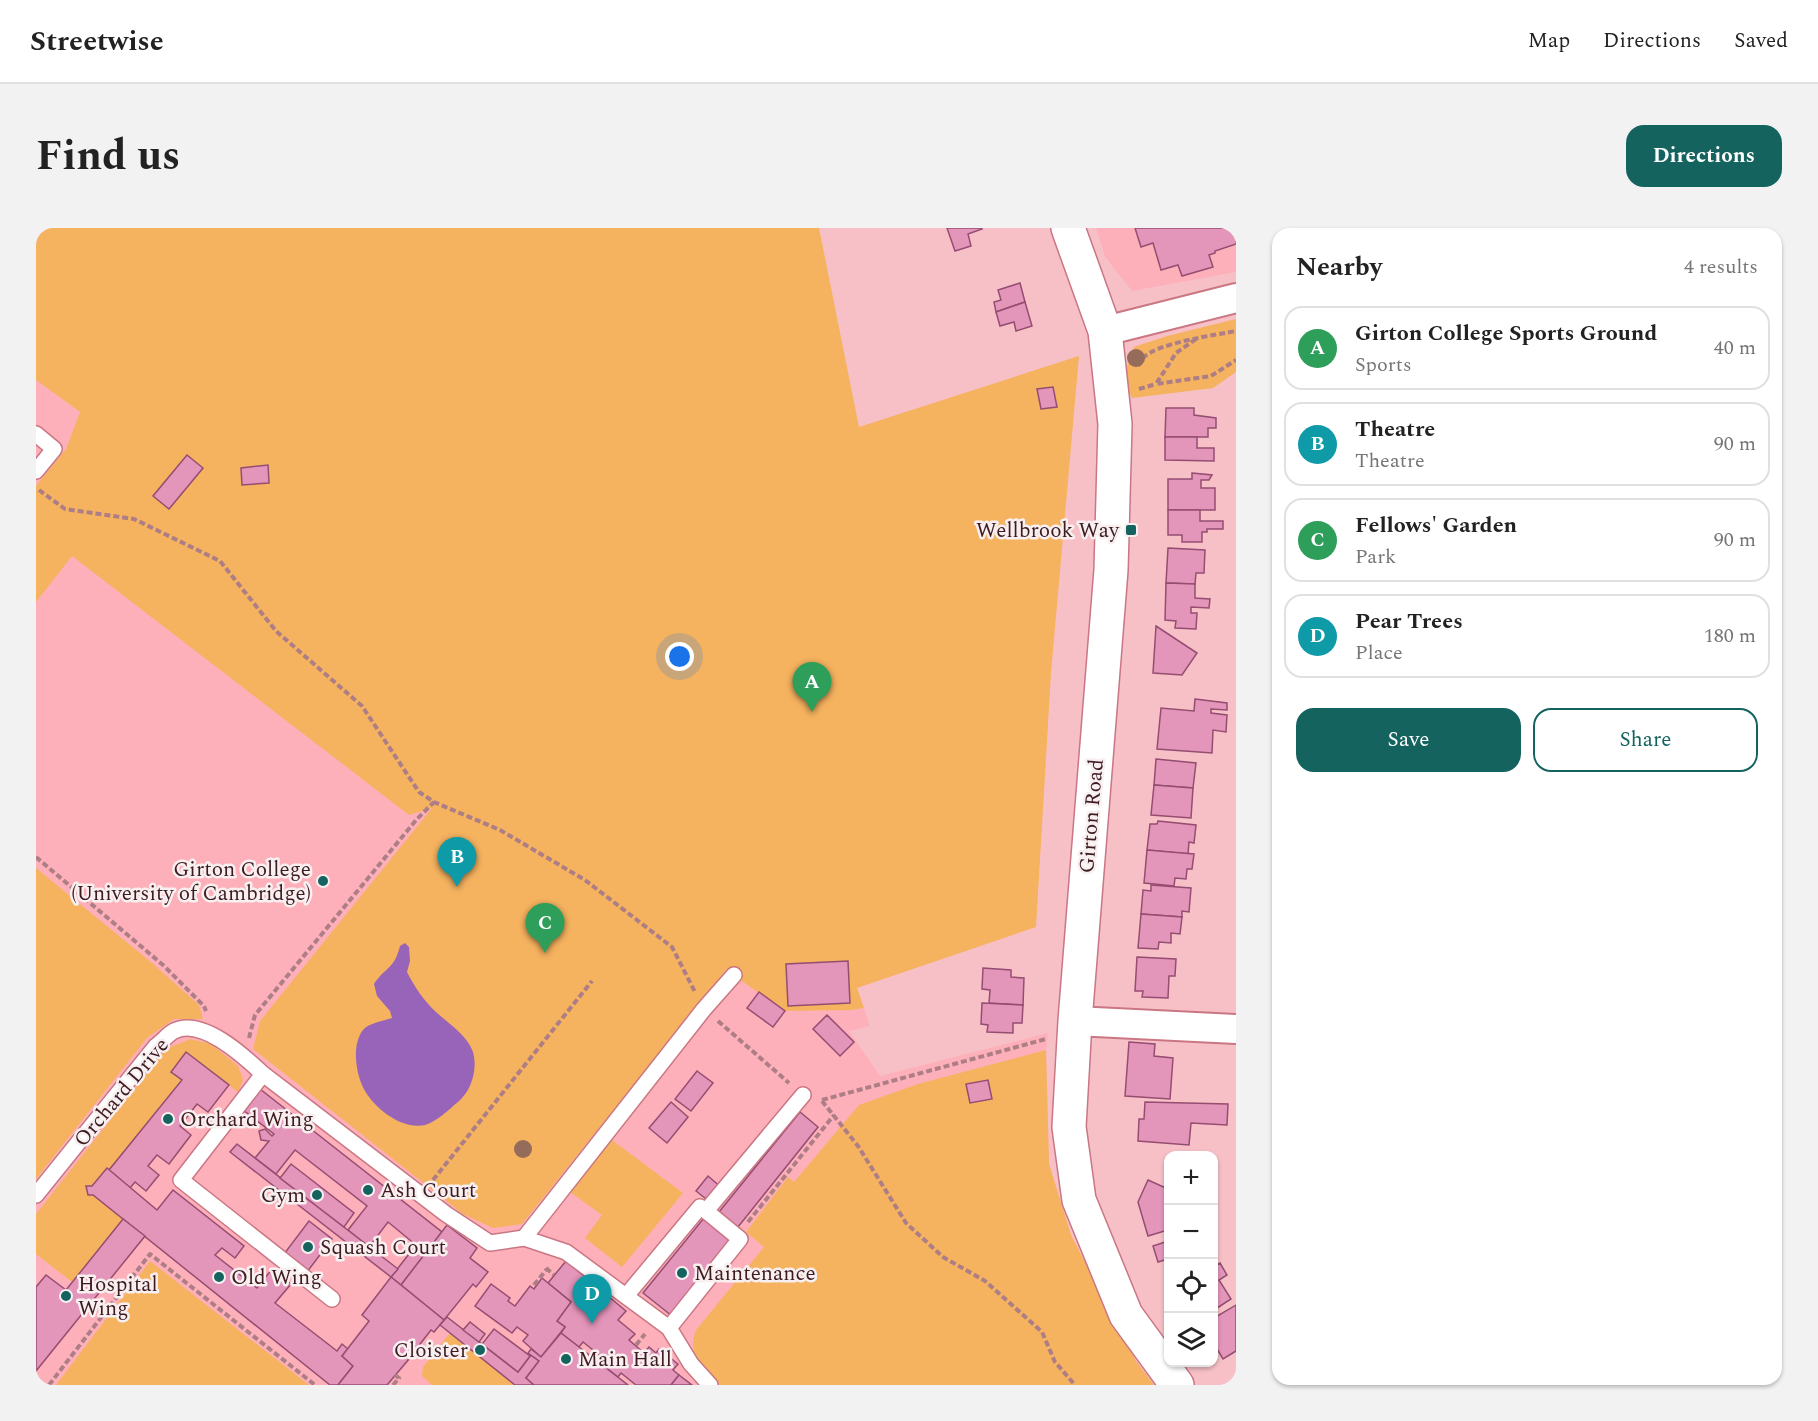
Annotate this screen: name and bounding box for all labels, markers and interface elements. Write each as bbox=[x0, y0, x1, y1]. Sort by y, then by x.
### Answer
text: Streetwise bbox=[30, 20, 164, 63]
text: Map bbox=[1528, 25, 1570, 57]
text: Directions bbox=[1603, 25, 1701, 57]
text: Saved bbox=[1734, 25, 1788, 57]
text: Find us bbox=[36, 125, 180, 188]
button: Directions bbox=[1626, 125, 1782, 187]
text: Nearby bbox=[1296, 247, 1382, 287]
text: 4 results bbox=[1684, 252, 1758, 282]
text: Girton College Sports Ground bbox=[1355, 317, 1657, 350]
text: A bbox=[1310, 333, 1325, 363]
text: 40 m bbox=[1714, 333, 1756, 363]
text: Sports bbox=[1355, 350, 1412, 380]
text: Theatre bbox=[1355, 413, 1435, 446]
text: B bbox=[1310, 429, 1325, 459]
text: 90 m bbox=[1714, 429, 1756, 459]
text: Theatre bbox=[1355, 446, 1425, 476]
text: Fellows' Garden bbox=[1355, 509, 1517, 542]
place label: Wellbrook Way bbox=[976, 515, 1120, 547]
marker: Wellbrook Way bbox=[1124, 523, 1138, 537]
text: C bbox=[1310, 525, 1325, 555]
text: 90 m bbox=[1714, 525, 1756, 555]
text: Park bbox=[1355, 542, 1396, 572]
text: Pear Trees bbox=[1355, 605, 1463, 638]
text: D bbox=[1309, 621, 1326, 651]
text: 180 m bbox=[1704, 621, 1756, 651]
text: Place bbox=[1355, 638, 1403, 668]
your location bbox=[665, 642, 694, 671]
pin: A bbox=[792, 662, 832, 712]
button: Save bbox=[1296, 708, 1521, 772]
button: Share bbox=[1533, 708, 1758, 772]
street label: Girton Road bbox=[1071, 758, 1113, 875]
pin: B bbox=[438, 838, 476, 887]
place label: Girton College (University of Cambridge) bbox=[71, 854, 311, 910]
marker: Girton College (University of Cambridge) bbox=[316, 874, 330, 888]
pin: C bbox=[526, 904, 564, 953]
street label: Orchard Drive bbox=[66, 1031, 177, 1154]
place label: Orchard Wing bbox=[180, 1104, 314, 1136]
marker: Orchard Wing bbox=[161, 1112, 175, 1126]
map controls bbox=[1164, 1151, 1218, 1367]
button: + bbox=[1164, 1151, 1218, 1205]
place label: Ash Court bbox=[380, 1175, 476, 1207]
place label: Gym bbox=[261, 1180, 305, 1212]
marker: Ash Court bbox=[361, 1183, 375, 1197]
marker: Gym bbox=[310, 1188, 324, 1202]
button: − bbox=[1164, 1205, 1218, 1259]
place label: Squash Court bbox=[320, 1232, 446, 1264]
marker: Squash Court bbox=[301, 1240, 315, 1254]
place label: Maintenance bbox=[694, 1258, 816, 1290]
button: locate bbox=[1164, 1259, 1218, 1313]
place label: Old Wing bbox=[231, 1262, 322, 1294]
marker: Maintenance bbox=[675, 1266, 689, 1280]
place label: Hospital Wing bbox=[78, 1269, 158, 1325]
marker: Old Wing bbox=[212, 1270, 226, 1284]
pin: D bbox=[572, 1274, 612, 1324]
marker: Hospital Wing bbox=[59, 1289, 73, 1303]
button: layers bbox=[1164, 1313, 1218, 1367]
place label: Cloister bbox=[394, 1335, 468, 1367]
marker: Cloister bbox=[473, 1343, 487, 1357]
place label: Main Hall bbox=[578, 1344, 672, 1376]
marker: Main Hall bbox=[559, 1352, 573, 1366]

